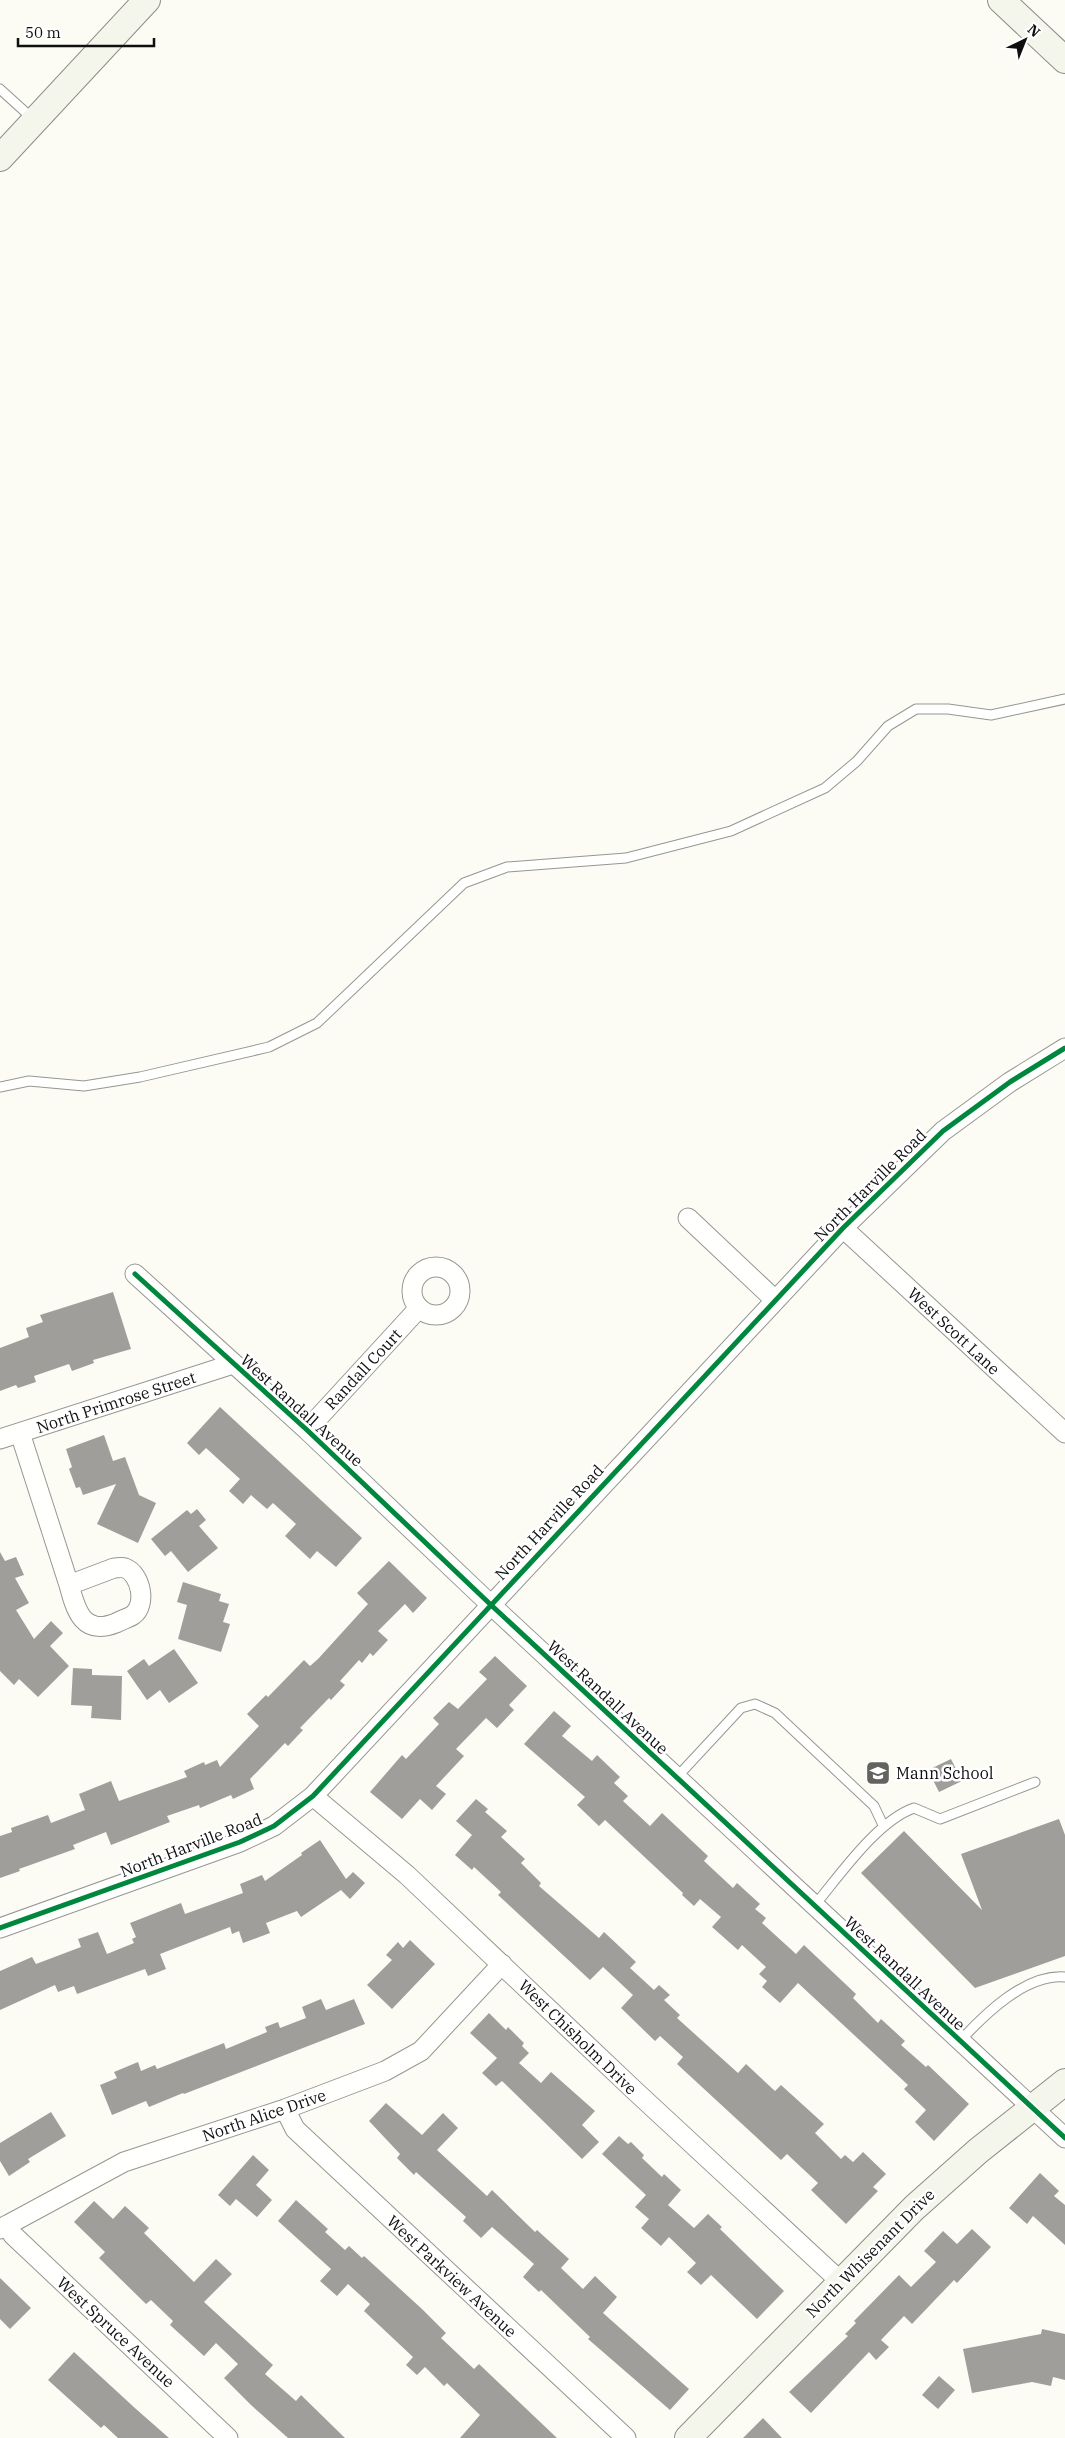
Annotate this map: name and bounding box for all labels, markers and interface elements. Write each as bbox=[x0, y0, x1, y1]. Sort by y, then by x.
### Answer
scale bar bbox=[18, 15, 154, 47]
north arrow bbox=[1000, 15, 1050, 65]
text: N bbox=[1024, 20, 1044, 41]
text: 50 m bbox=[25, 23, 61, 42]
street label: North Harville Road bbox=[810, 1125, 930, 1245]
street label: West Scott Lane bbox=[904, 1283, 1004, 1379]
street label: Randall Court bbox=[320, 1324, 406, 1414]
street label: West Randall Avenue bbox=[237, 1350, 367, 1470]
street label: North Primrose Street bbox=[34, 1367, 199, 1437]
street label: North Harville Road bbox=[490, 1460, 608, 1584]
street label: West Randall Avenue bbox=[543, 1636, 673, 1758]
school or university icon: Mann School bbox=[865, 1760, 891, 1786]
place label: Mann School bbox=[896, 1763, 994, 1783]
street label: North Harville Road bbox=[117, 1809, 265, 1881]
street label: West Randall Avenue bbox=[840, 1912, 970, 2034]
street label: West Chisholm Drive bbox=[515, 1975, 641, 2099]
street label: North Alice Drive bbox=[200, 2084, 328, 2146]
street label: North Whisenant Drive bbox=[801, 2184, 939, 2322]
street label: West Parkview Avenue bbox=[383, 2211, 521, 2341]
street label: West Spruce Avenue bbox=[53, 2272, 179, 2392]

